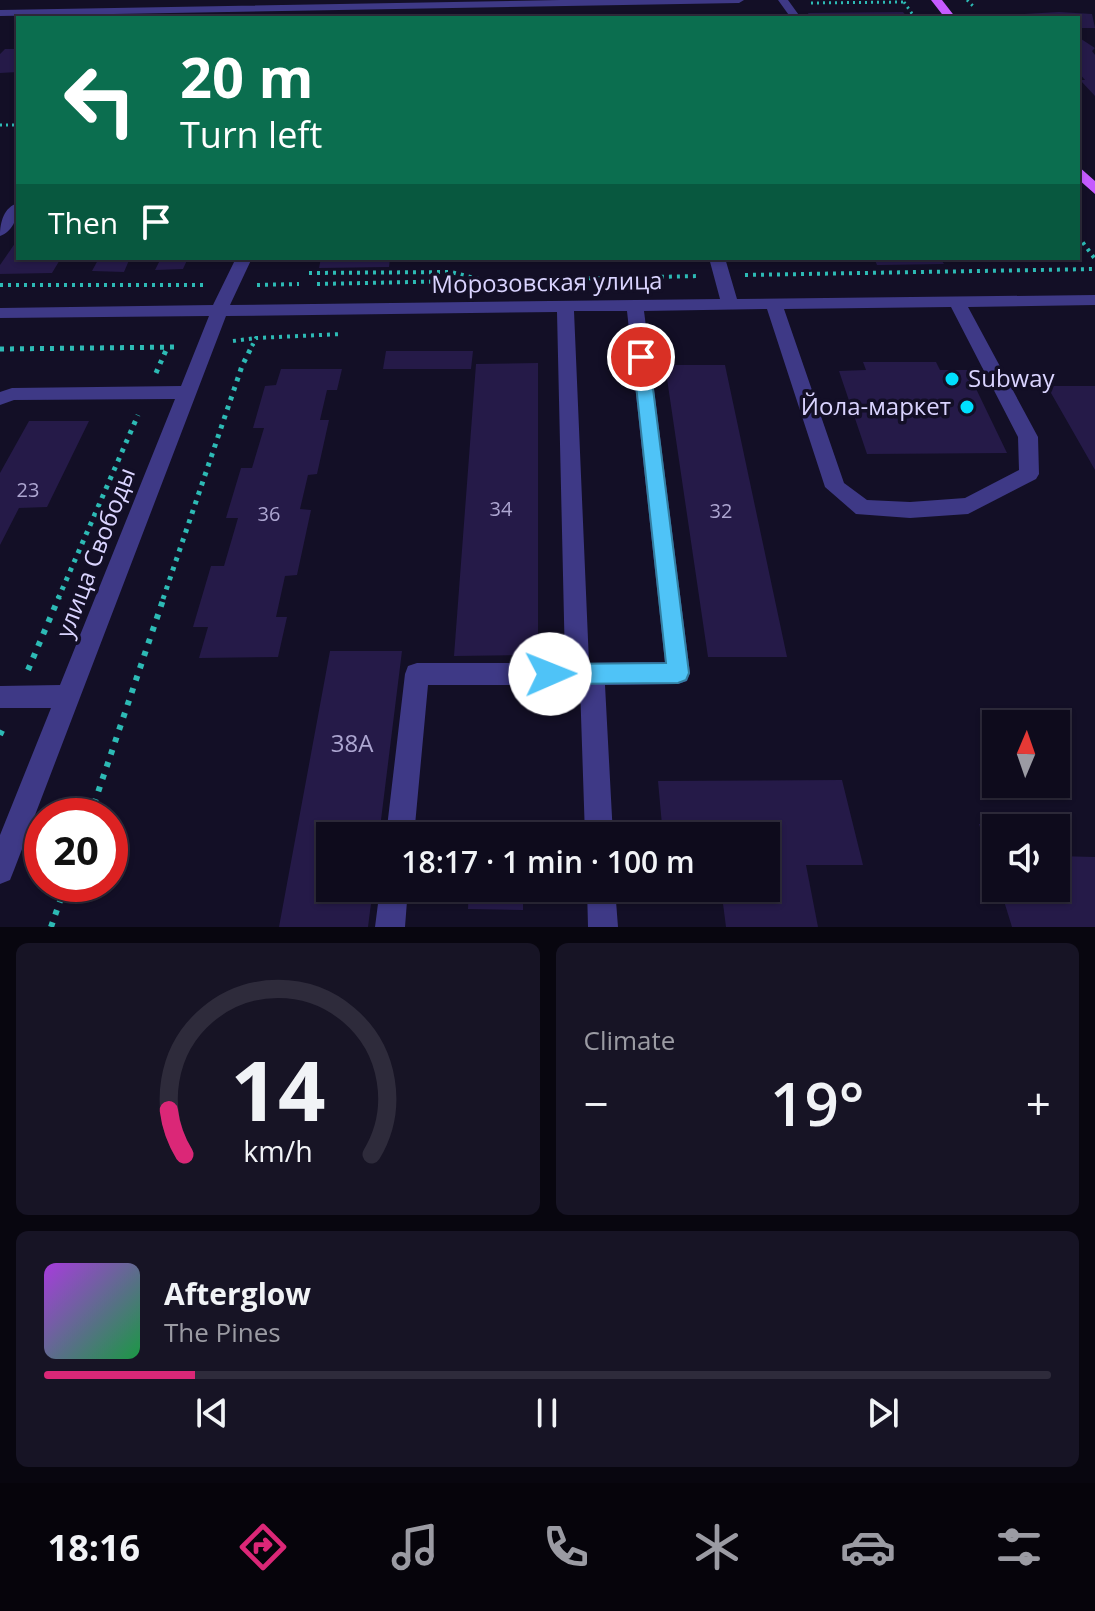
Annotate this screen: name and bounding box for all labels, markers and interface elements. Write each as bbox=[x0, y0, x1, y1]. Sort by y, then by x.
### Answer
text: 20 m bbox=[180, 38, 314, 114]
icon: left bbox=[48, 48, 152, 152]
text: Turn left bbox=[180, 110, 322, 159]
icon: arrive bbox=[134, 200, 178, 244]
text: Then bbox=[48, 202, 118, 243]
street label: Морозовская улица bbox=[431, 263, 663, 300]
pin bbox=[607, 323, 675, 391]
icon: arrive bbox=[619, 335, 663, 379]
place label: Subway bbox=[968, 361, 1055, 394]
marker: Subway bbox=[943, 370, 961, 388]
place label: Йола-маркет bbox=[801, 389, 951, 422]
marker: Йола-маркет bbox=[958, 398, 976, 416]
street label: улица Свободы bbox=[47, 463, 142, 642]
house number: 23 bbox=[17, 476, 39, 503]
house number: 34 bbox=[490, 495, 513, 522]
house number: 32 bbox=[710, 497, 732, 524]
house number: 36 bbox=[258, 500, 280, 527]
position arrow bbox=[508, 632, 592, 716]
north arrow bbox=[982, 710, 1070, 798]
map controls bbox=[982, 710, 1070, 902]
house number: 38А bbox=[331, 726, 374, 759]
speed limit sign: 20 bbox=[24, 798, 128, 902]
button: sound bbox=[982, 814, 1070, 902]
text: 18:17 · 1 min · 100 m bbox=[401, 841, 695, 882]
text: Climate bbox=[584, 1022, 675, 1058]
text: 14 bbox=[230, 1032, 325, 1145]
text: 19° bbox=[770, 1062, 864, 1144]
text: − bbox=[584, 1073, 609, 1133]
text: + bbox=[1026, 1073, 1051, 1133]
text: km/h bbox=[243, 1131, 312, 1170]
text: Afterglow bbox=[164, 1273, 311, 1314]
text: The Pines bbox=[164, 1314, 281, 1350]
icon: previous bbox=[190, 1391, 234, 1435]
icon: pause bbox=[525, 1391, 569, 1435]
icon: next bbox=[861, 1391, 905, 1435]
icon: directions bbox=[235, 1519, 291, 1575]
icon: music bbox=[387, 1519, 443, 1575]
icon: phone bbox=[538, 1519, 594, 1575]
icon: climate bbox=[689, 1519, 745, 1575]
icon: car bbox=[840, 1519, 896, 1575]
icon: filters bbox=[991, 1519, 1047, 1575]
text: 18:16 bbox=[48, 1523, 140, 1572]

